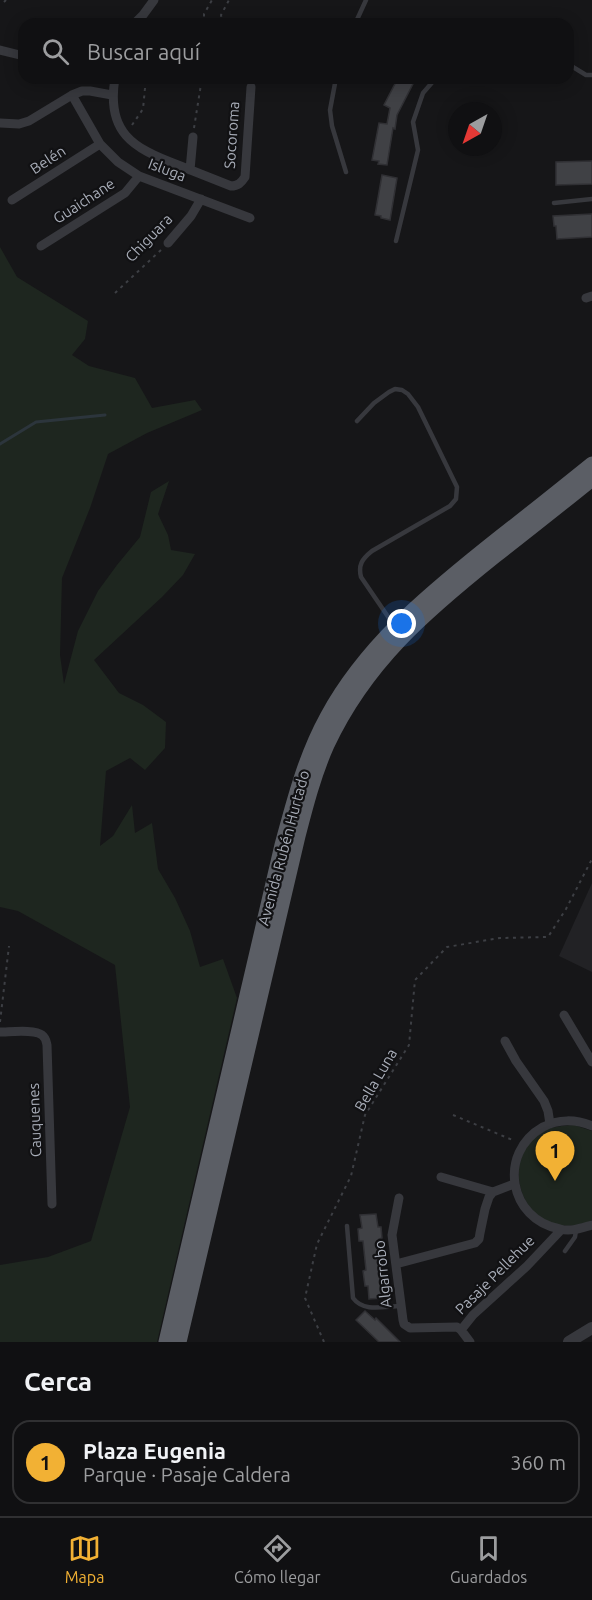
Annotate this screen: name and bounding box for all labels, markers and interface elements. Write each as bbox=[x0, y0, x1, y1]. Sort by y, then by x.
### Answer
search box bbox=[18, 18, 574, 84]
icon: search bbox=[39, 35, 72, 68]
text: Buscar aquí bbox=[87, 39, 200, 64]
street label: Socoroma bbox=[221, 101, 242, 169]
north arrow bbox=[448, 102, 502, 156]
street label: Belén bbox=[27, 142, 69, 177]
street label: Isluga bbox=[146, 155, 189, 184]
street label: Guaichane bbox=[50, 174, 118, 227]
street label: Chiguara bbox=[122, 210, 175, 265]
your location bbox=[387, 609, 416, 638]
street label: Avenida Rubén Hurtado bbox=[255, 768, 312, 927]
street label: Bella Luna bbox=[351, 1045, 400, 1114]
street label: Cauquenes bbox=[25, 1083, 44, 1158]
pin: 1 bbox=[536, 1132, 574, 1181]
street label: Pasaje Pellehue bbox=[452, 1232, 538, 1318]
street label: Algarrobo bbox=[371, 1239, 394, 1309]
text: Cerca bbox=[24, 1367, 92, 1396]
text: Plaza Eugenia bbox=[83, 1438, 226, 1463]
text: 1 bbox=[40, 1451, 51, 1474]
text: 360 m bbox=[510, 1451, 566, 1474]
text: Parque · Pasaje Caldera bbox=[83, 1463, 291, 1486]
tab: Mapa bbox=[65, 1532, 104, 1586]
tab: Cómo llegar bbox=[234, 1532, 321, 1586]
tab: Guardados bbox=[450, 1532, 527, 1586]

